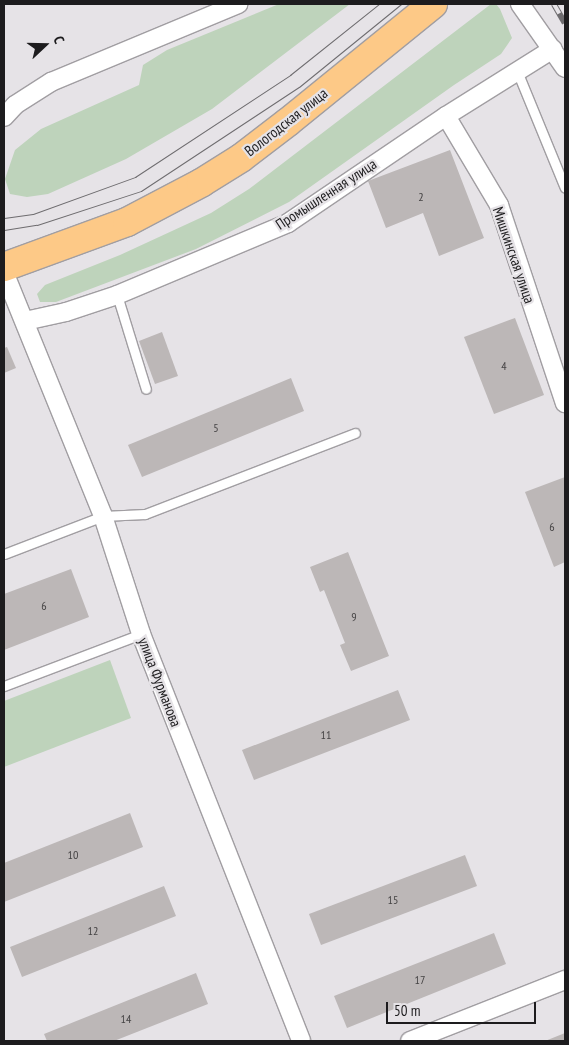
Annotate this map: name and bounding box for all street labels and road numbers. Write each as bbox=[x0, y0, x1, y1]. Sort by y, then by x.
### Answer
street label: Вологодская улица bbox=[241, 84, 331, 160]
street label: Промышленная улица bbox=[272, 155, 380, 233]
street label: Мишкинская улица bbox=[489, 204, 539, 306]
street label: улица Фурманова bbox=[135, 635, 185, 729]

